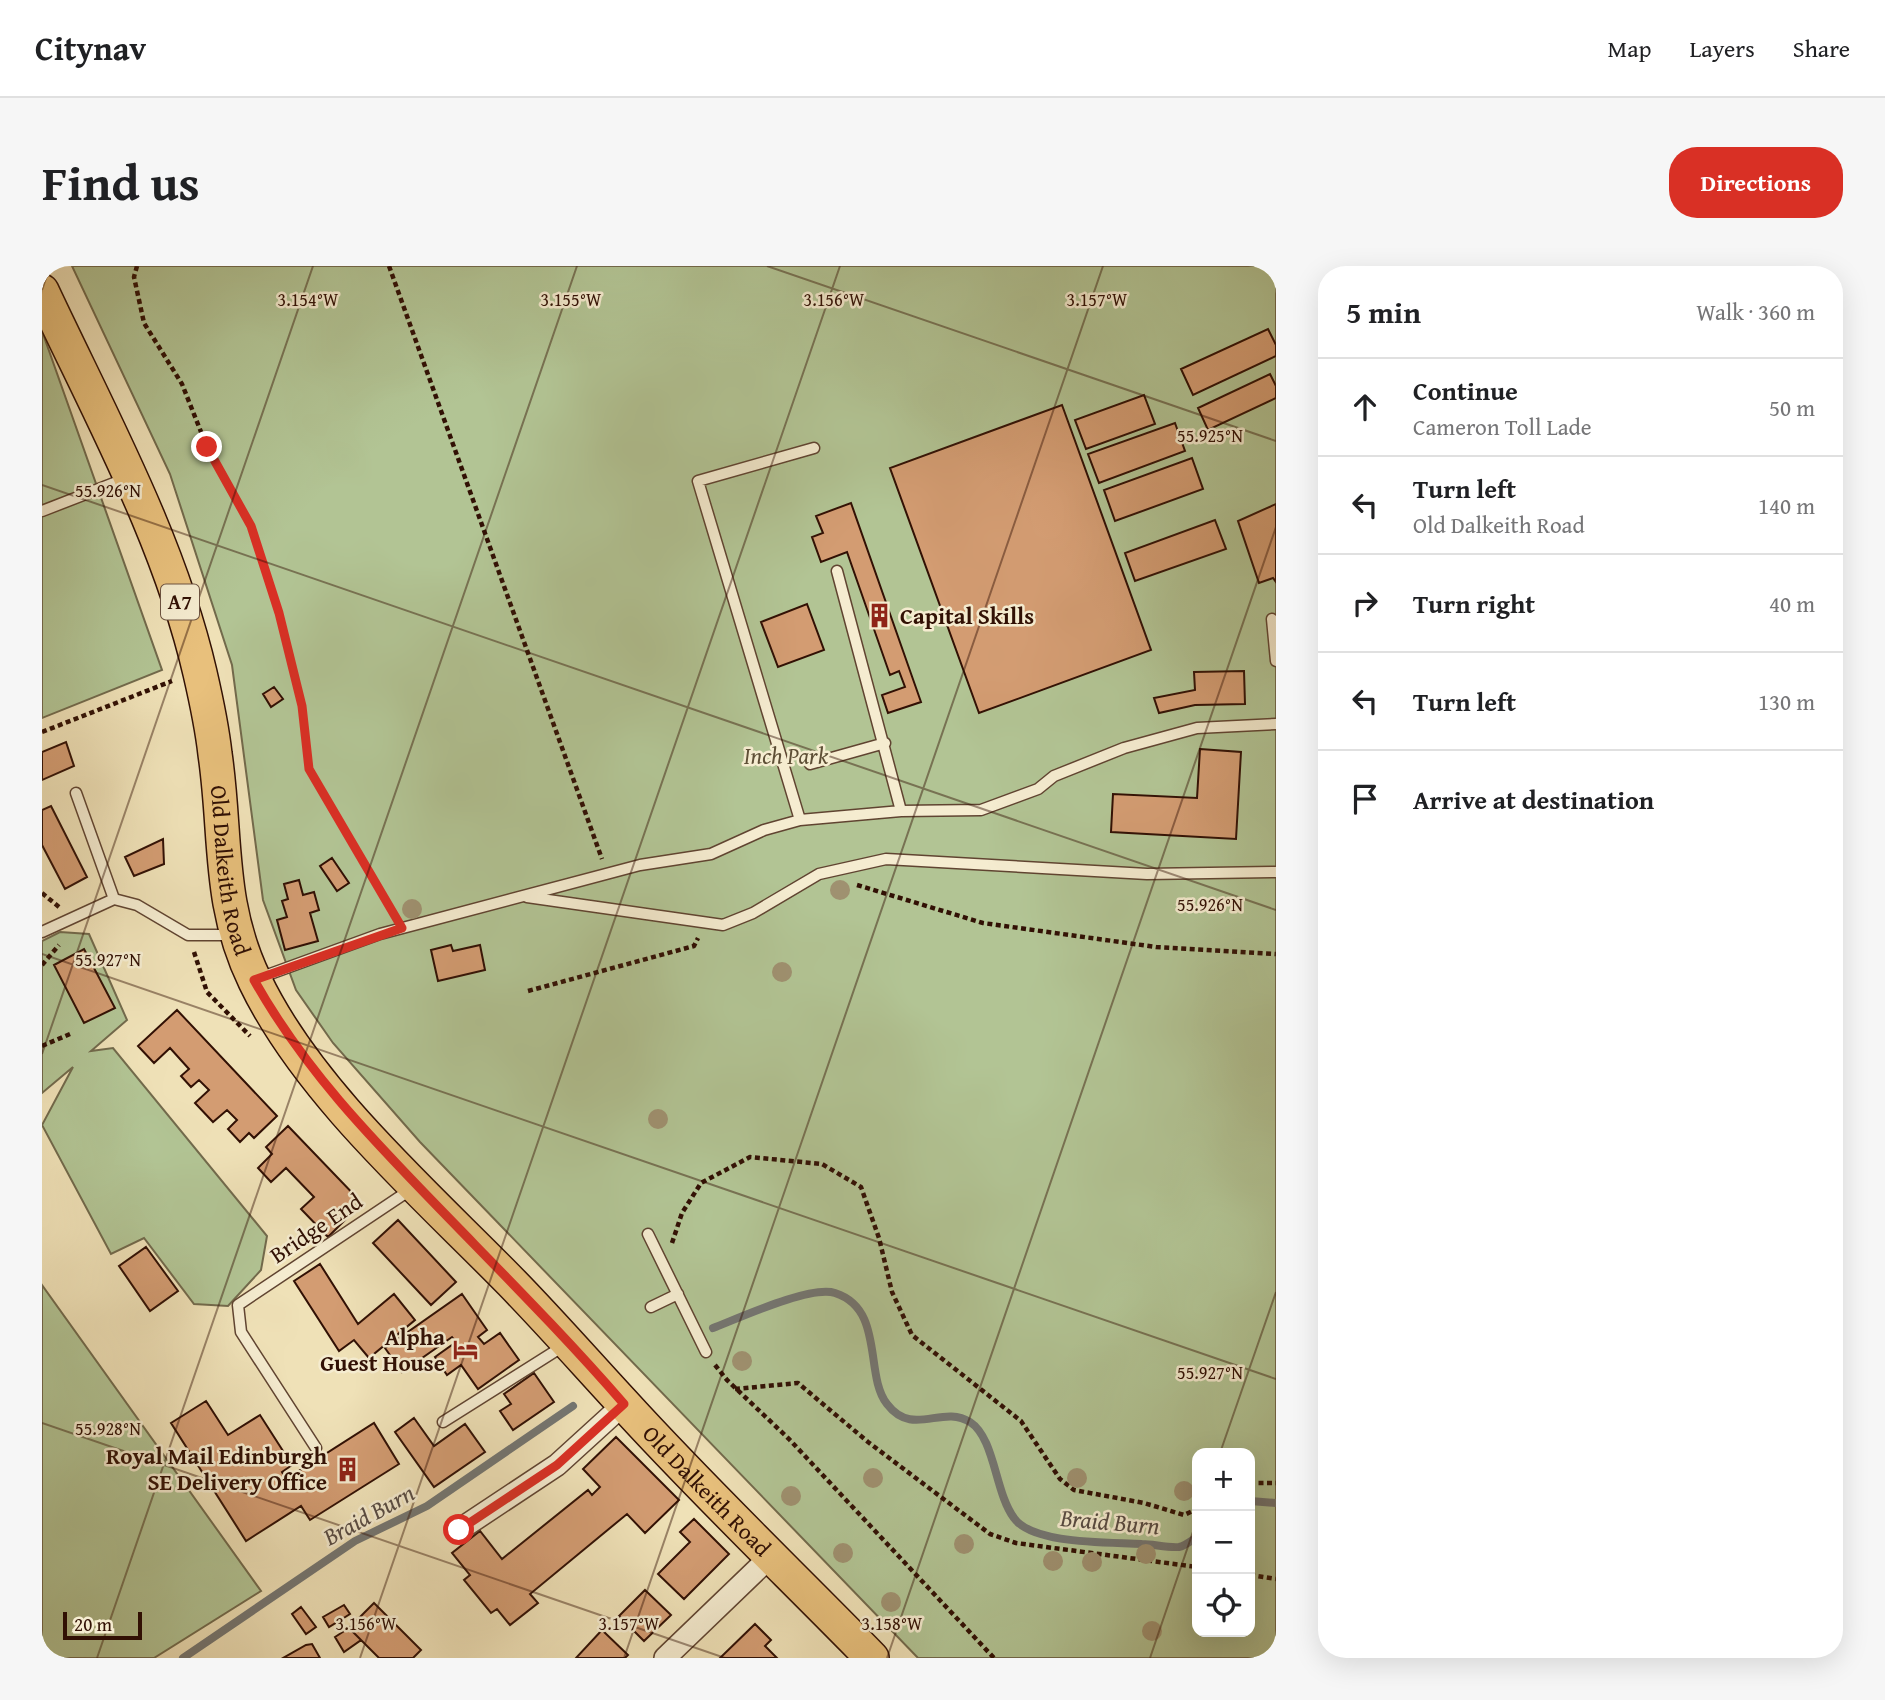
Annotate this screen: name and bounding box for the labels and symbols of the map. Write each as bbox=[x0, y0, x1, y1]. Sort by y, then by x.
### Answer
text: 3.154°W bbox=[278, 286, 339, 313]
text: 3.155°W bbox=[541, 286, 602, 313]
text: 3.156°W bbox=[804, 286, 865, 313]
text: 3.157°W bbox=[1067, 286, 1128, 313]
text: 55.925°N bbox=[1177, 422, 1243, 449]
route end bbox=[191, 431, 222, 462]
text: 55.926°N bbox=[75, 477, 141, 504]
road number: A7 bbox=[161, 584, 199, 620]
place label: Capital Skills bbox=[900, 599, 1034, 632]
building icon: Capital Skills bbox=[866, 602, 894, 630]
park label: Inch Park bbox=[744, 739, 829, 772]
street label: Old Dalkeith Road bbox=[203, 784, 260, 960]
text: 55.926°N bbox=[1177, 891, 1243, 918]
text: 55.927°N bbox=[75, 946, 141, 973]
street label: Bridge End bbox=[263, 1184, 369, 1271]
place label: Alpha Guest House bbox=[320, 1320, 445, 1379]
hotel icon: Alpha Guest House bbox=[451, 1336, 479, 1364]
text: 55.927°N bbox=[1177, 1359, 1243, 1386]
text: 55.928°N bbox=[75, 1415, 141, 1442]
street label: Old Dalkeith Road bbox=[635, 1417, 779, 1564]
place label: Royal Mail Edinburgh SE Delivery Office bbox=[106, 1439, 327, 1498]
building icon: Royal Mail Edinburgh SE Delivery Office bbox=[333, 1455, 361, 1483]
water label: Braid Burn bbox=[316, 1475, 421, 1554]
water label: Braid Burn bbox=[1058, 1500, 1161, 1543]
route start bbox=[443, 1514, 474, 1545]
scale bar bbox=[63, 1609, 142, 1641]
text: 3.156°W bbox=[336, 1610, 397, 1637]
text: 3.157°W bbox=[599, 1610, 660, 1637]
text: 3.158°W bbox=[862, 1610, 923, 1637]

